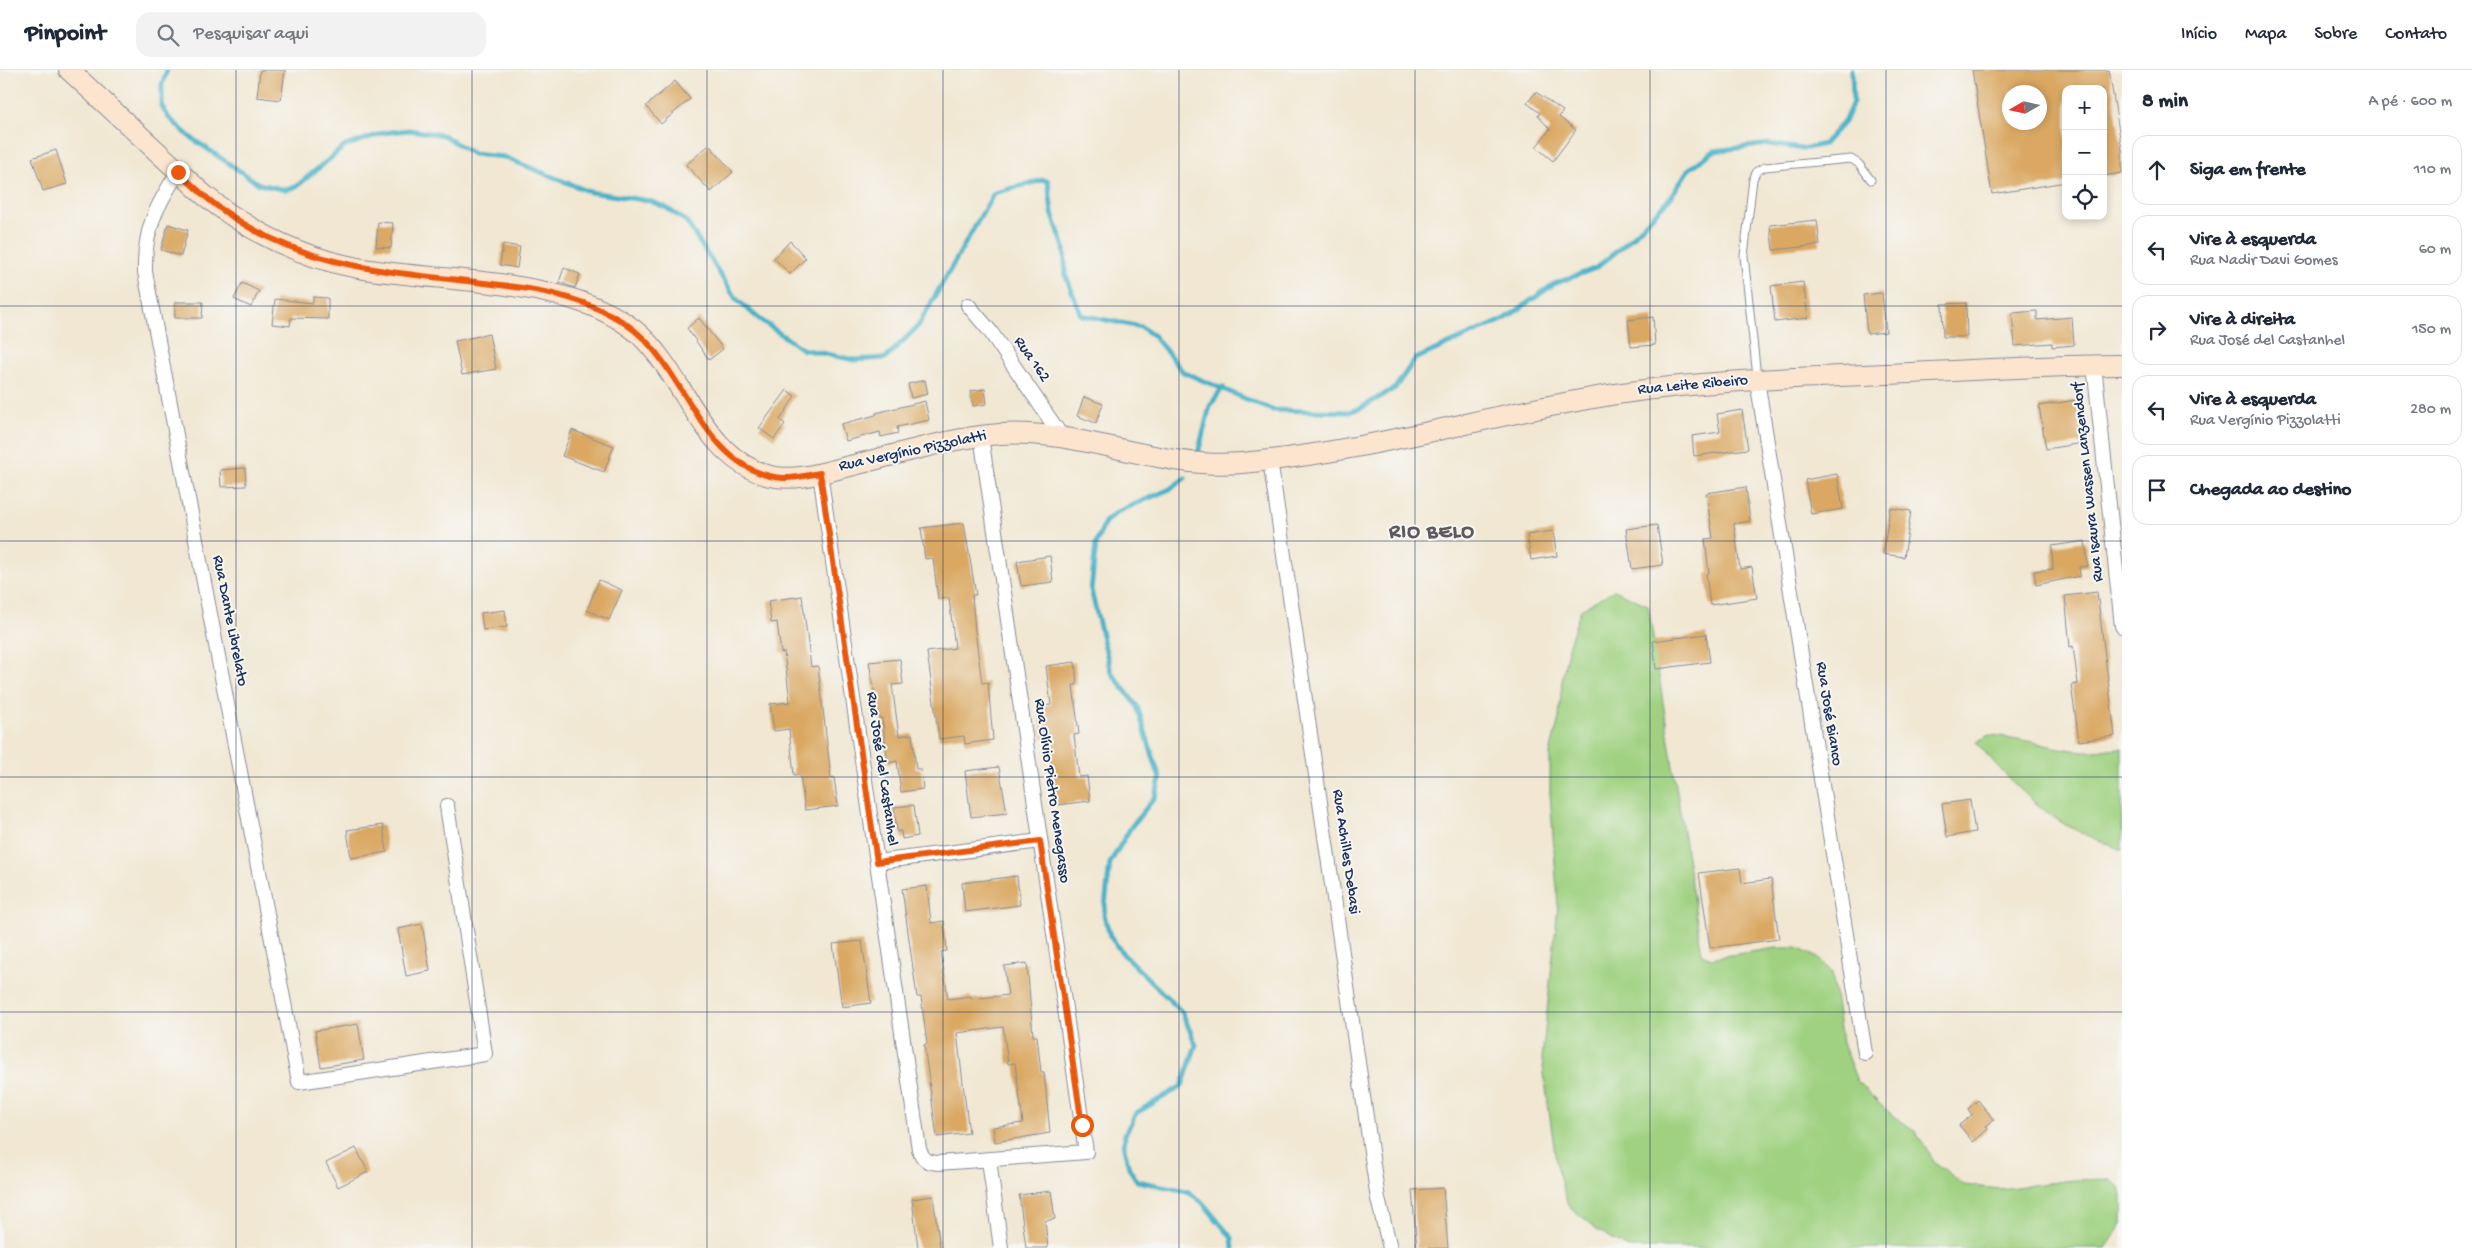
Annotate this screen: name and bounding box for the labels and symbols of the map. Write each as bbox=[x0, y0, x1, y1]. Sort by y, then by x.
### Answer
north arrow bbox=[2002, 85, 2047, 130]
route end bbox=[167, 161, 190, 184]
street label: Rua 162 bbox=[1009, 334, 1053, 386]
street label: Rua Leite Ribeiro bbox=[1637, 372, 1749, 400]
street label: Rua Isaura Wassen Lanzendorf bbox=[2069, 380, 2109, 583]
street label: Rua Vergínio Pizzolatti bbox=[837, 427, 989, 477]
district label: RIO BELO bbox=[1388, 521, 1475, 546]
street label: Rua Dante Librelato bbox=[207, 554, 251, 688]
street label: Rua José Bianco bbox=[1810, 661, 1846, 767]
street label: Rua José del Castanhel bbox=[861, 691, 901, 847]
street label: Rua Olívio Pietro Menegasso bbox=[1029, 698, 1073, 884]
street label: Rua Achilles Debasi bbox=[1327, 788, 1363, 916]
route start bbox=[1071, 1114, 1094, 1137]

